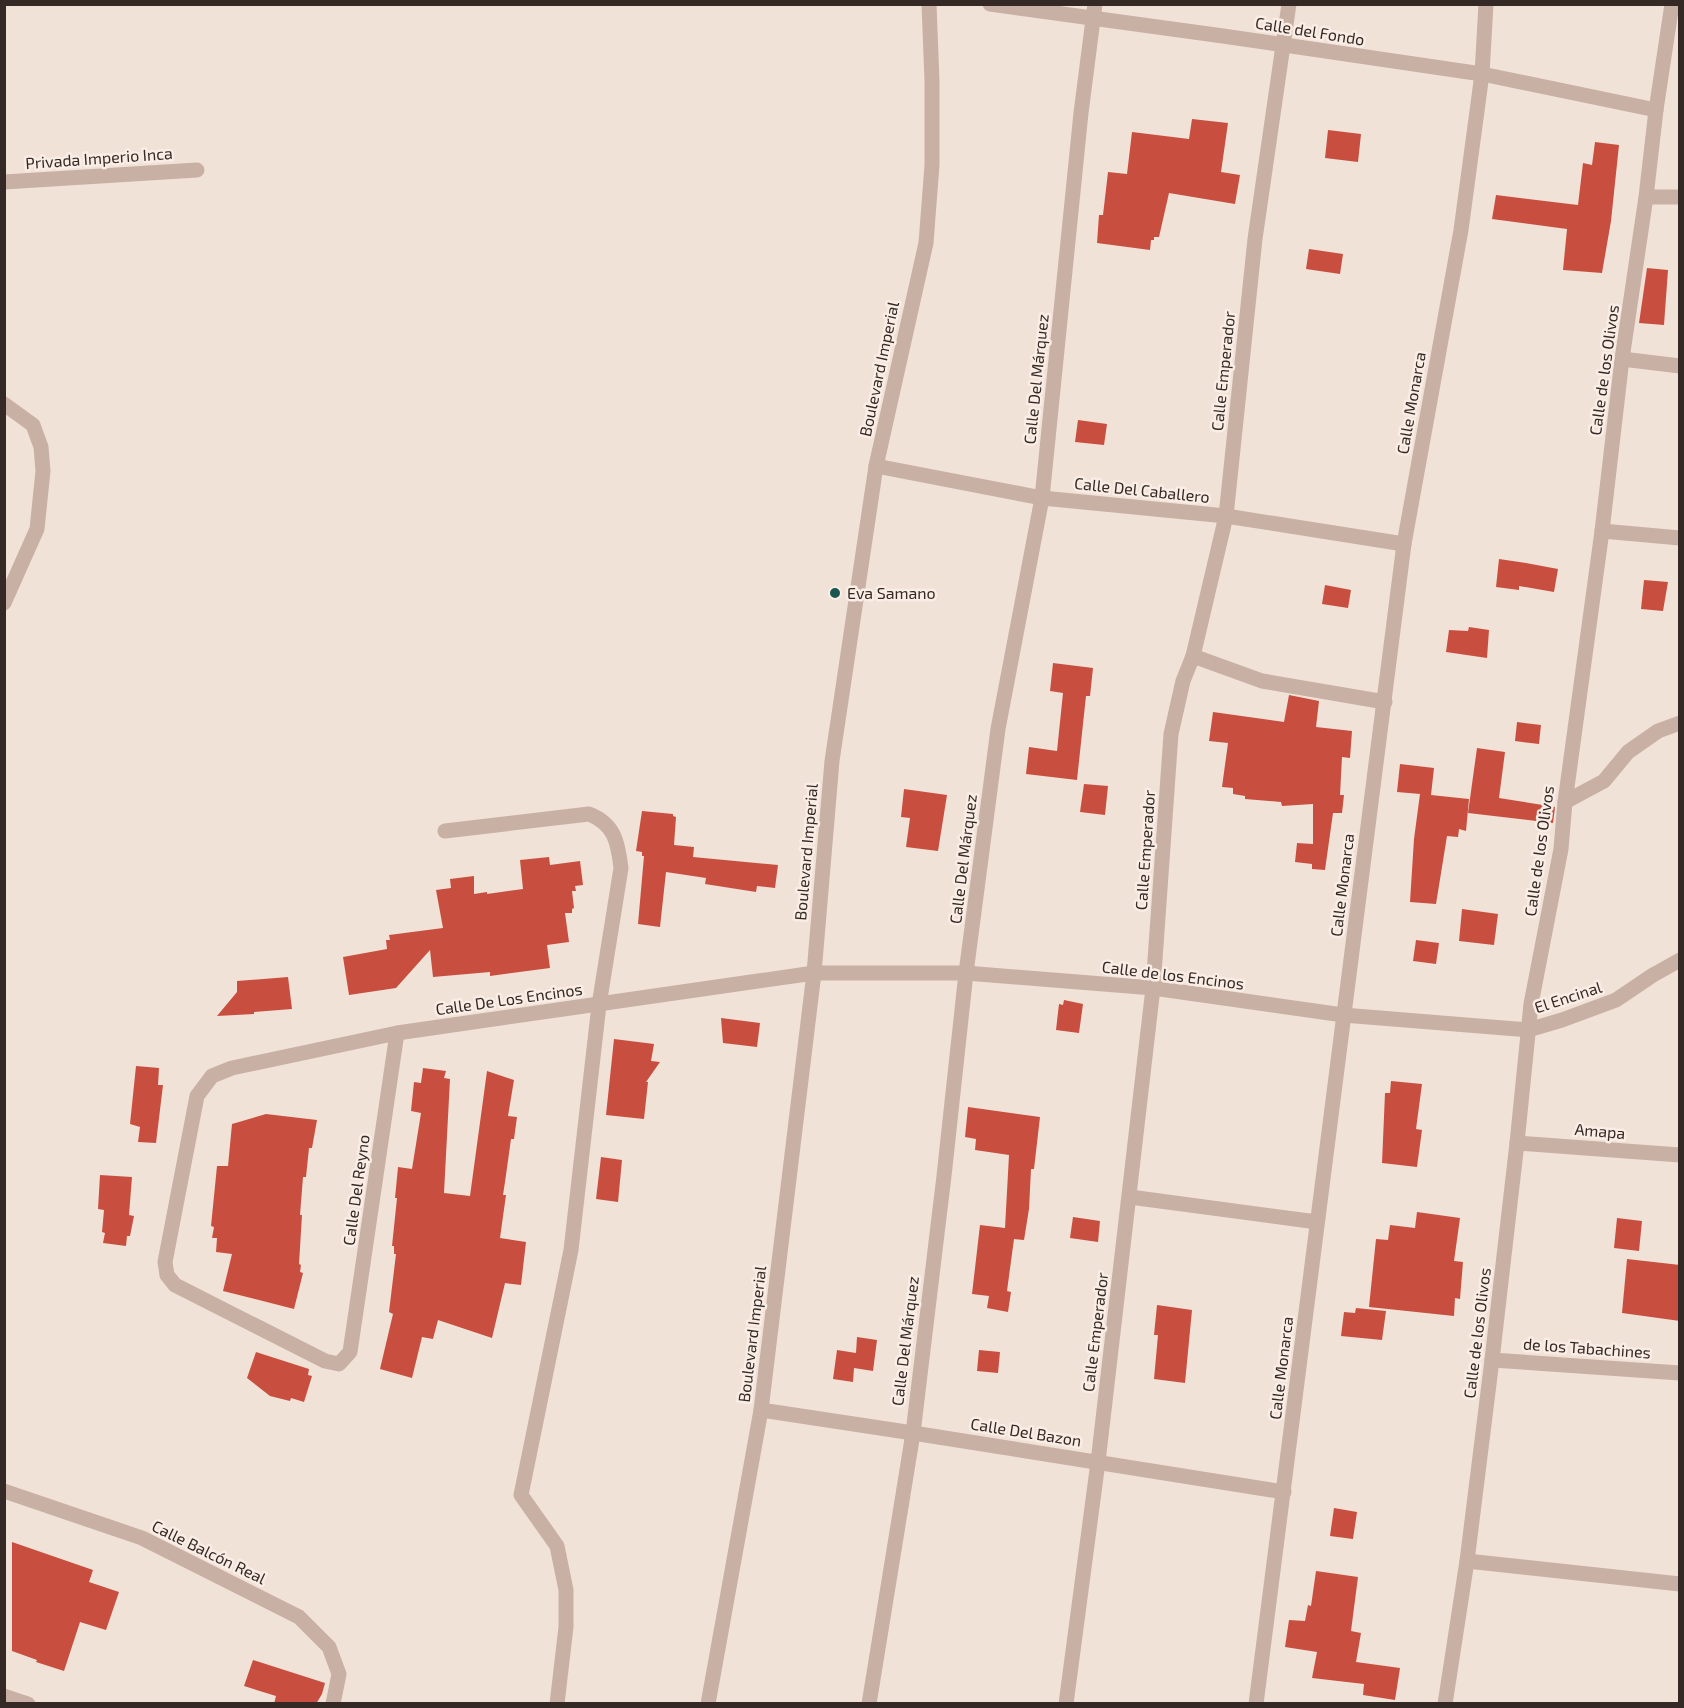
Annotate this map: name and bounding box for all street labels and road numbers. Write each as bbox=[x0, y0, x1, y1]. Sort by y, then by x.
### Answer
street label: Calle del Fondo bbox=[1254, 12, 1366, 49]
street label: Privada Imperio Inca bbox=[25, 143, 173, 172]
street label: Boulevard Imperial bbox=[855, 299, 902, 438]
street label: Calle de los Olivos bbox=[1585, 304, 1622, 436]
street label: Calle Emperador bbox=[1207, 310, 1238, 432]
street label: Calle Del Márquez bbox=[1019, 313, 1052, 445]
street label: Calle Monarca bbox=[1392, 350, 1429, 456]
street label: Calle Del Caballero bbox=[1073, 473, 1211, 506]
street label: Boulevard Imperial bbox=[790, 782, 821, 921]
street label: Calle de los Olivos bbox=[1520, 785, 1557, 917]
street label: Calle Emperador bbox=[1131, 789, 1158, 911]
street label: Calle Del Márquez bbox=[945, 793, 980, 925]
street label: Calle Monarca bbox=[1326, 832, 1357, 938]
street label: Calle de los Encinos bbox=[1101, 956, 1245, 993]
street label: El Encinal bbox=[1532, 977, 1604, 1016]
street label: Calle De Los Encinos bbox=[434, 979, 583, 1018]
street label: Amapa bbox=[1574, 1119, 1626, 1142]
street label: Calle Del Reyno bbox=[338, 1133, 373, 1247]
street label: Boulevard Imperial bbox=[734, 1264, 769, 1403]
street label: Calle de los Olivos bbox=[1459, 1267, 1494, 1399]
street label: Calle Emperador bbox=[1078, 1271, 1111, 1393]
street label: Calle Del Márquez bbox=[887, 1275, 922, 1407]
street label: Calle Monarca bbox=[1265, 1315, 1296, 1421]
street label: de los Tabachines bbox=[1522, 1334, 1652, 1361]
street label: Calle Del Bazon bbox=[969, 1413, 1083, 1450]
street label: Calle Balcón Real bbox=[149, 1516, 270, 1588]

